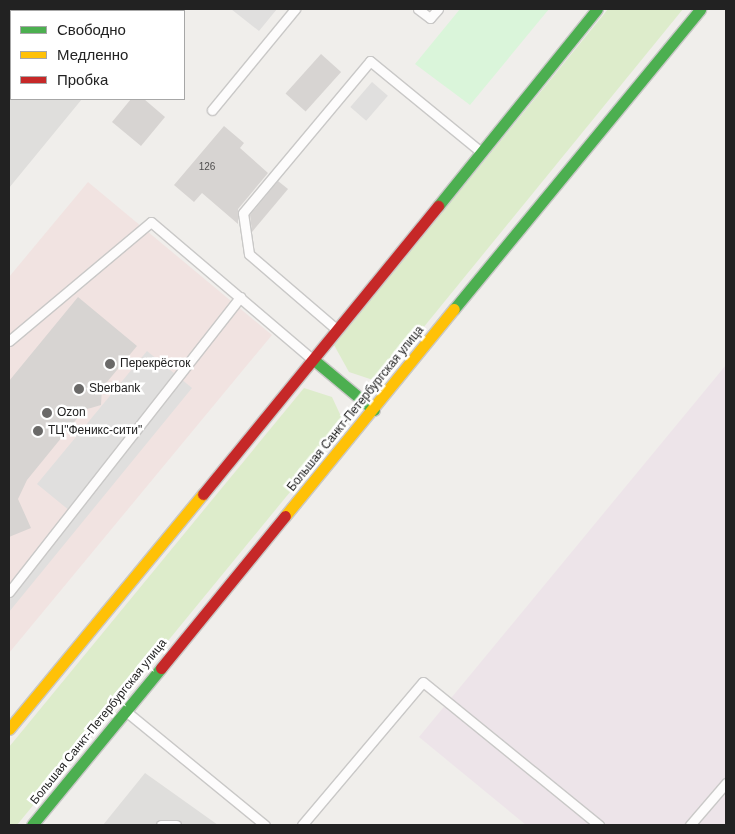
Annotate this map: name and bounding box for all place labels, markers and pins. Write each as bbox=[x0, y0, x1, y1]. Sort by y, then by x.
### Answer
place label: Перекрёсток bbox=[120, 357, 191, 371]
marker: Перекрёсток bbox=[104, 358, 116, 370]
place label: Sberbank bbox=[89, 382, 140, 396]
marker: Sberbank bbox=[73, 383, 85, 395]
place label: Ozon bbox=[57, 406, 86, 420]
marker: Ozon bbox=[41, 407, 53, 419]
place label: ТЦ"Феникс-сити" bbox=[48, 424, 142, 438]
marker: ТЦ"Феникс-сити" bbox=[32, 425, 44, 437]

